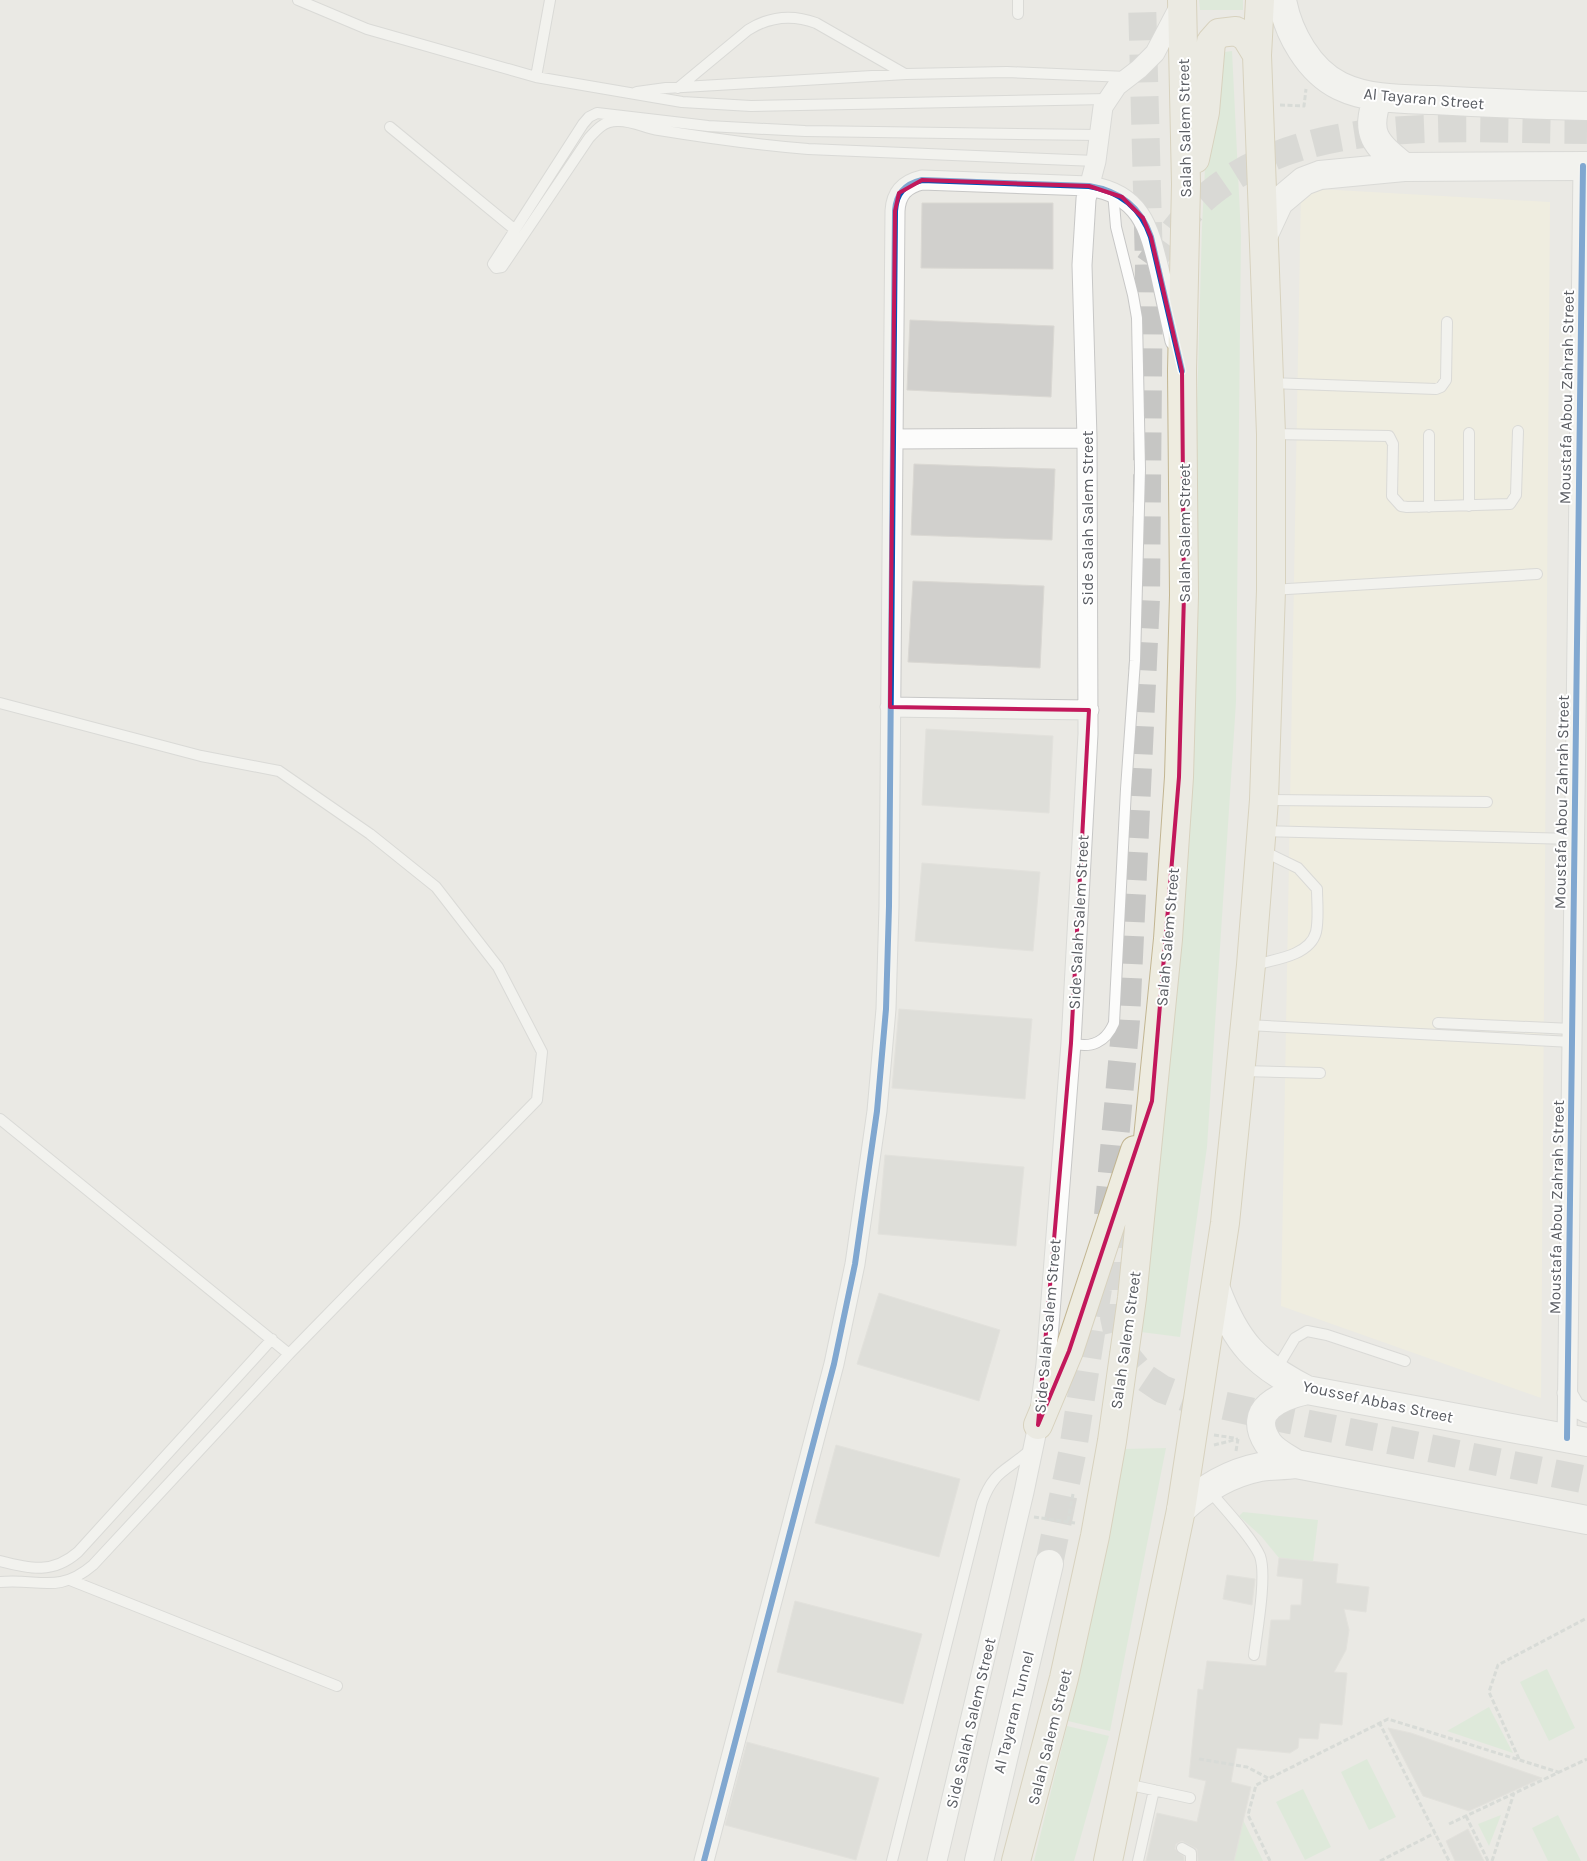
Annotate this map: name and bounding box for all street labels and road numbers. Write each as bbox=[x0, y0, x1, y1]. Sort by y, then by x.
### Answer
street label: Salah Salem Street bbox=[1174, 58, 1195, 198]
street label: Al Tayaran Street bbox=[1363, 84, 1485, 113]
street label: Moustafa Abou Zahrah Street bbox=[1555, 290, 1578, 504]
street label: Side Salah Salem Street bbox=[1078, 430, 1097, 606]
street label: Salah Salem Street bbox=[1175, 463, 1194, 603]
street label: Moustafa Abou Zahrah Street bbox=[1550, 695, 1573, 909]
street label: Side Salah Salem Street bbox=[1064, 834, 1093, 1010]
street label: Salah Salem Street bbox=[1152, 867, 1183, 1007]
street label: Moustafa Abou Zahrah Street bbox=[1545, 1100, 1568, 1314]
street label: Side Salah Salem Street bbox=[1030, 1238, 1065, 1414]
street label: Salah Salem Street bbox=[1106, 1270, 1145, 1410]
street label: Youssef Abbas Street bbox=[1301, 1376, 1455, 1427]
street label: Side Salah Salem Street bbox=[942, 1636, 999, 1811]
street label: Al Tayaran Tunnel bbox=[989, 1649, 1038, 1775]
street label: Salah Salem Street bbox=[1023, 1667, 1076, 1807]

